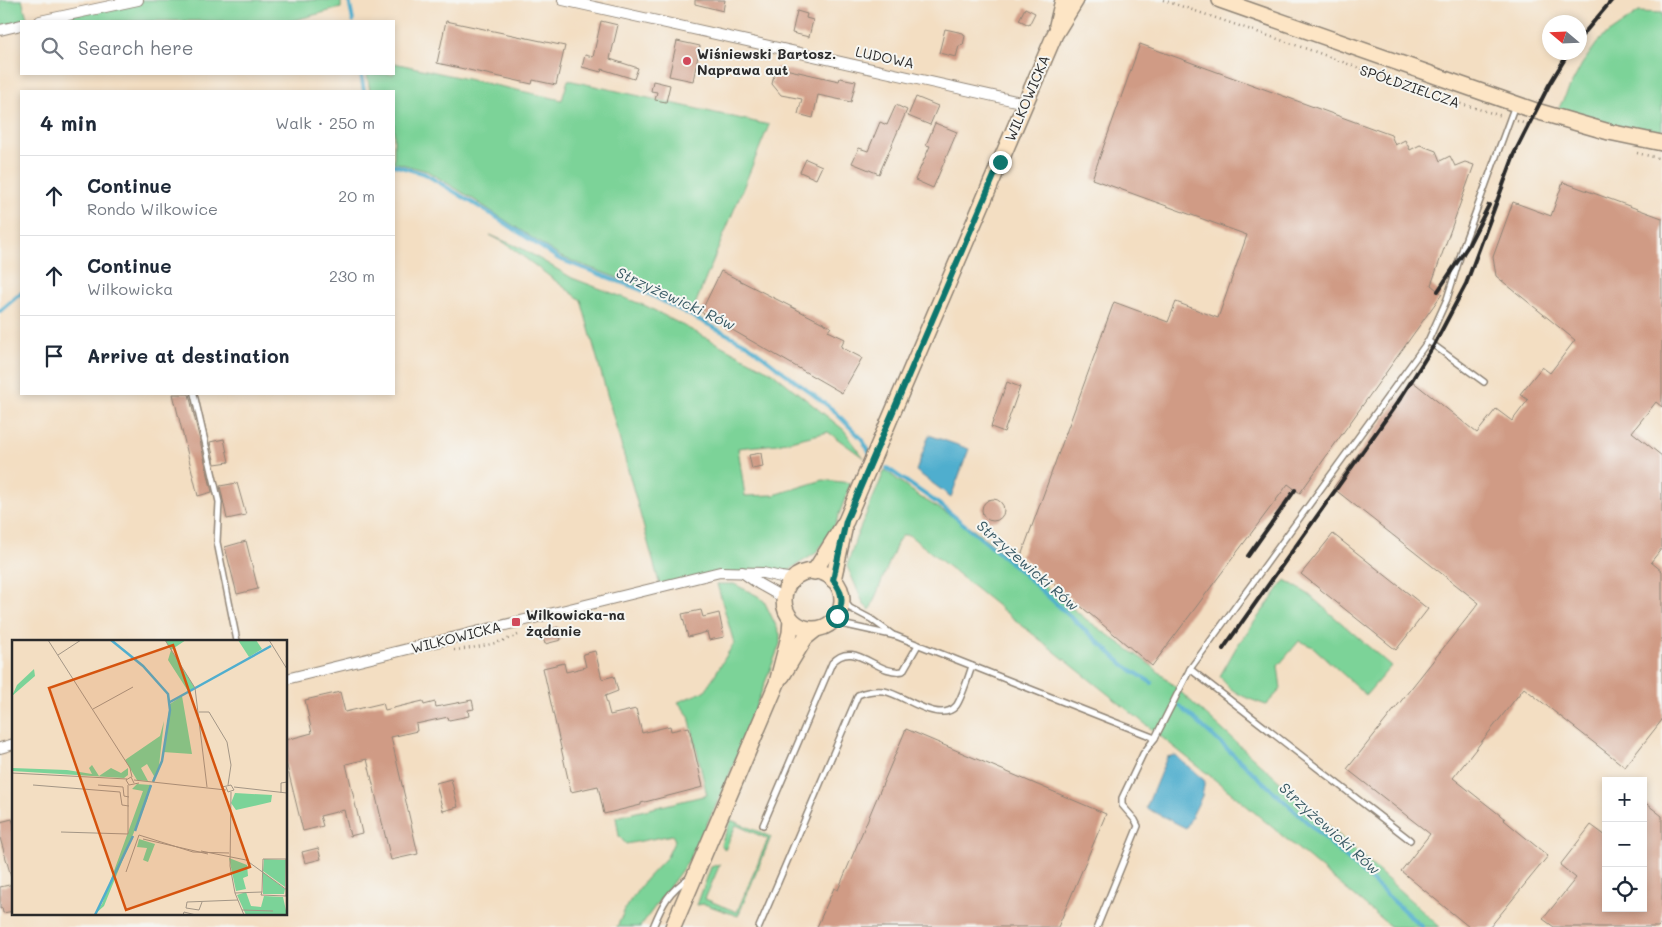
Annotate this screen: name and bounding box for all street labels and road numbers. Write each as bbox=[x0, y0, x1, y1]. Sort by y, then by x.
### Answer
street label: LUDOWA bbox=[854, 42, 916, 72]
street label: WILKOWICKA bbox=[1000, 52, 1054, 144]
street label: SPÓŁDZIELCZA bbox=[1357, 60, 1463, 112]
street label: WILKOWICKA bbox=[409, 617, 503, 657]

